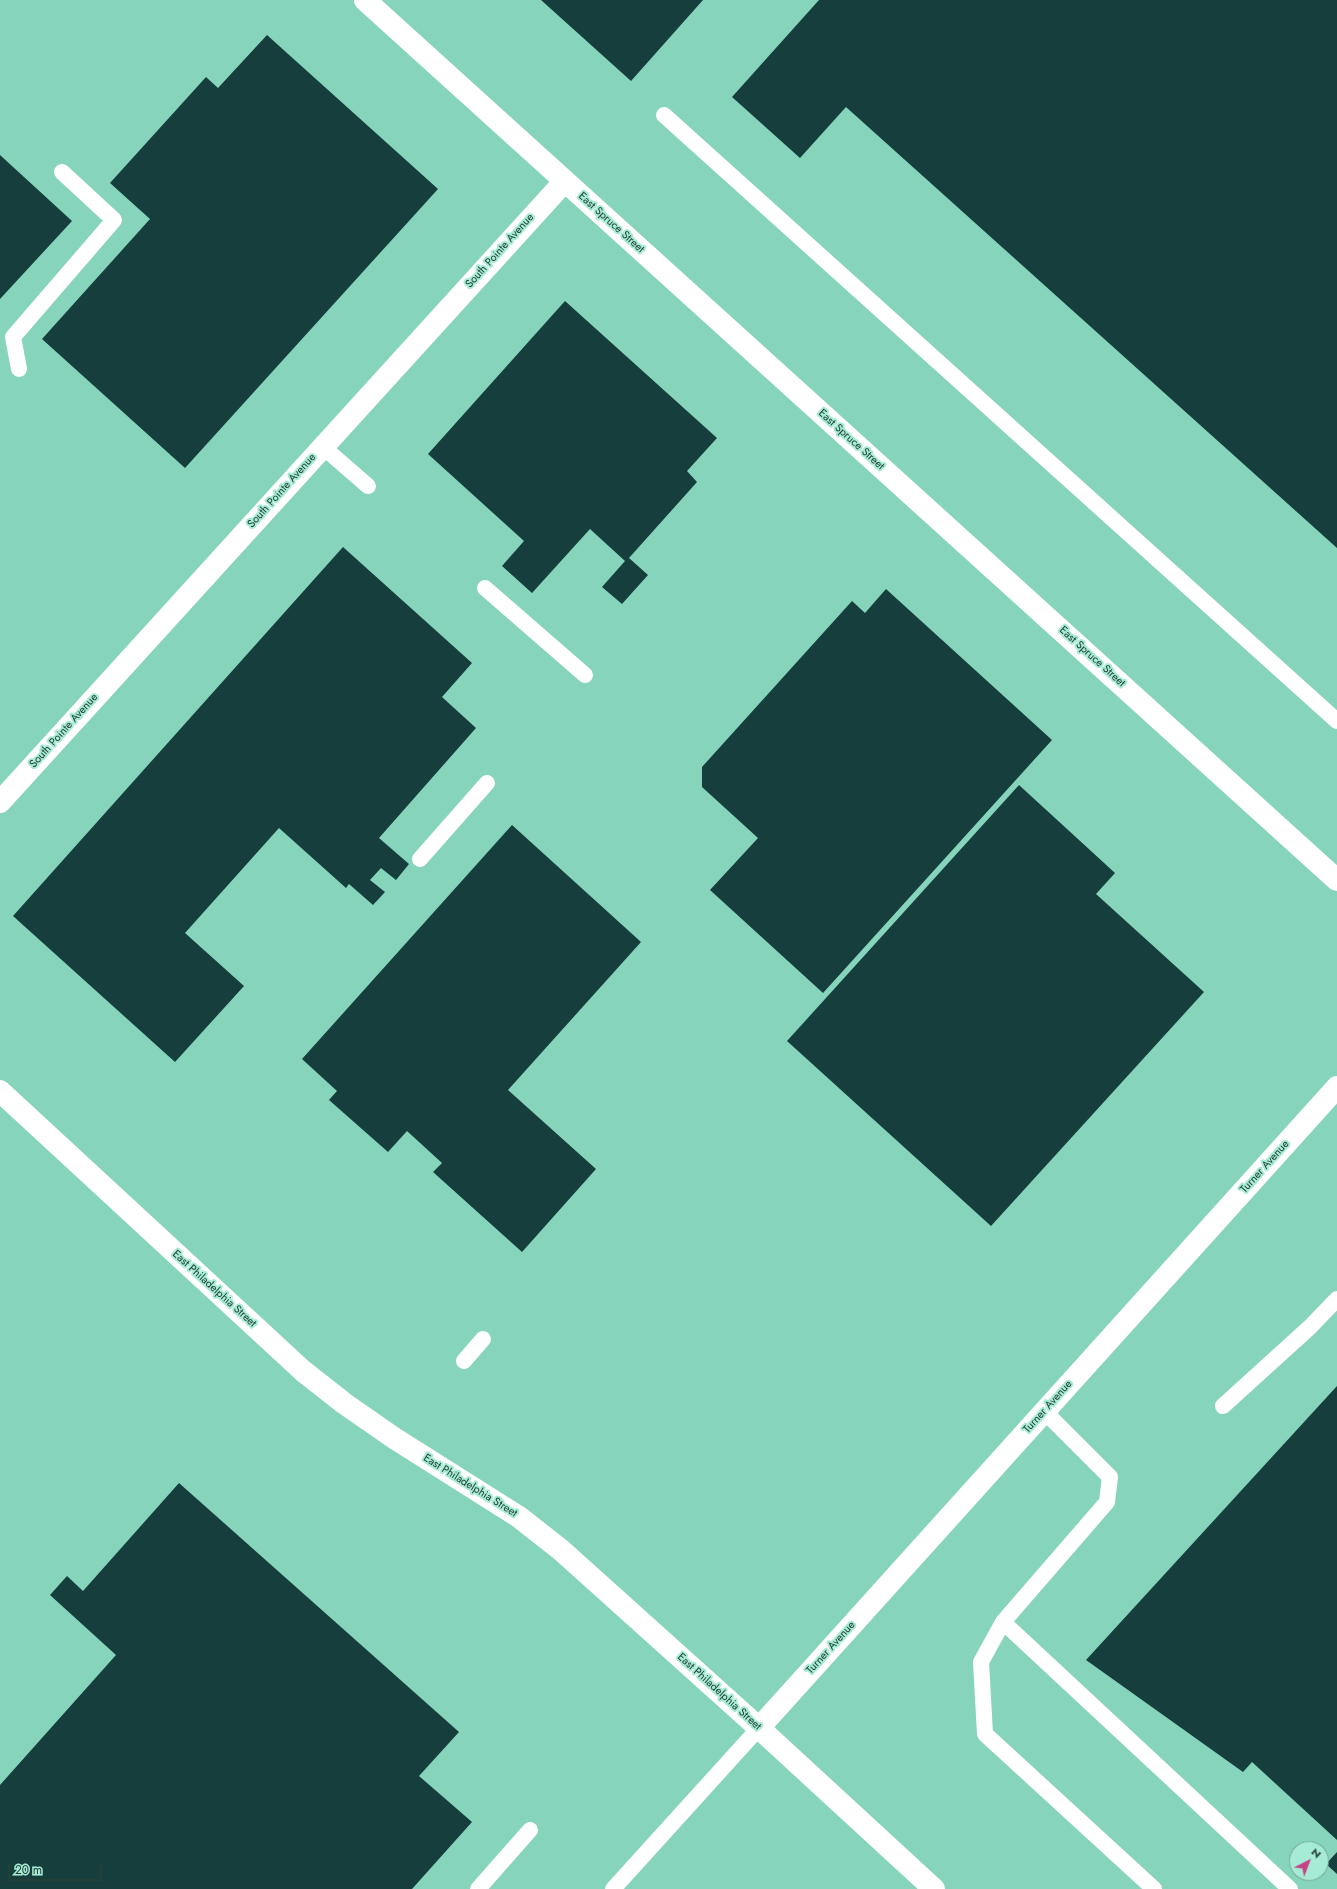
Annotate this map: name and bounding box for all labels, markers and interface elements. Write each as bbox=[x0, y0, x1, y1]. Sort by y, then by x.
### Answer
street label: East Spruce Street bbox=[575, 190, 647, 256]
street label: South Pointe Avenue bbox=[463, 211, 537, 291]
street label: East Spruce Street bbox=[815, 407, 887, 473]
street label: South Pointe Avenue bbox=[245, 451, 319, 531]
street label: East Spruce Street bbox=[1056, 624, 1128, 690]
street label: South Pointe Avenue bbox=[27, 691, 101, 771]
street label: Turner Avenue bbox=[1238, 1138, 1292, 1196]
street label: East Philadelphia Street bbox=[169, 1248, 259, 1330]
street label: Turner Avenue bbox=[1021, 1378, 1075, 1436]
street label: East Philadelphia Street bbox=[421, 1452, 519, 1520]
street label: Turner Avenue bbox=[804, 1619, 858, 1677]
street label: East Philadelphia Street bbox=[674, 1651, 764, 1733]
north arrow bbox=[1289, 1841, 1329, 1881]
text: N bbox=[1308, 1844, 1325, 1862]
scale bar bbox=[10, 1855, 104, 1881]
text: 20 m bbox=[15, 1861, 42, 1879]

